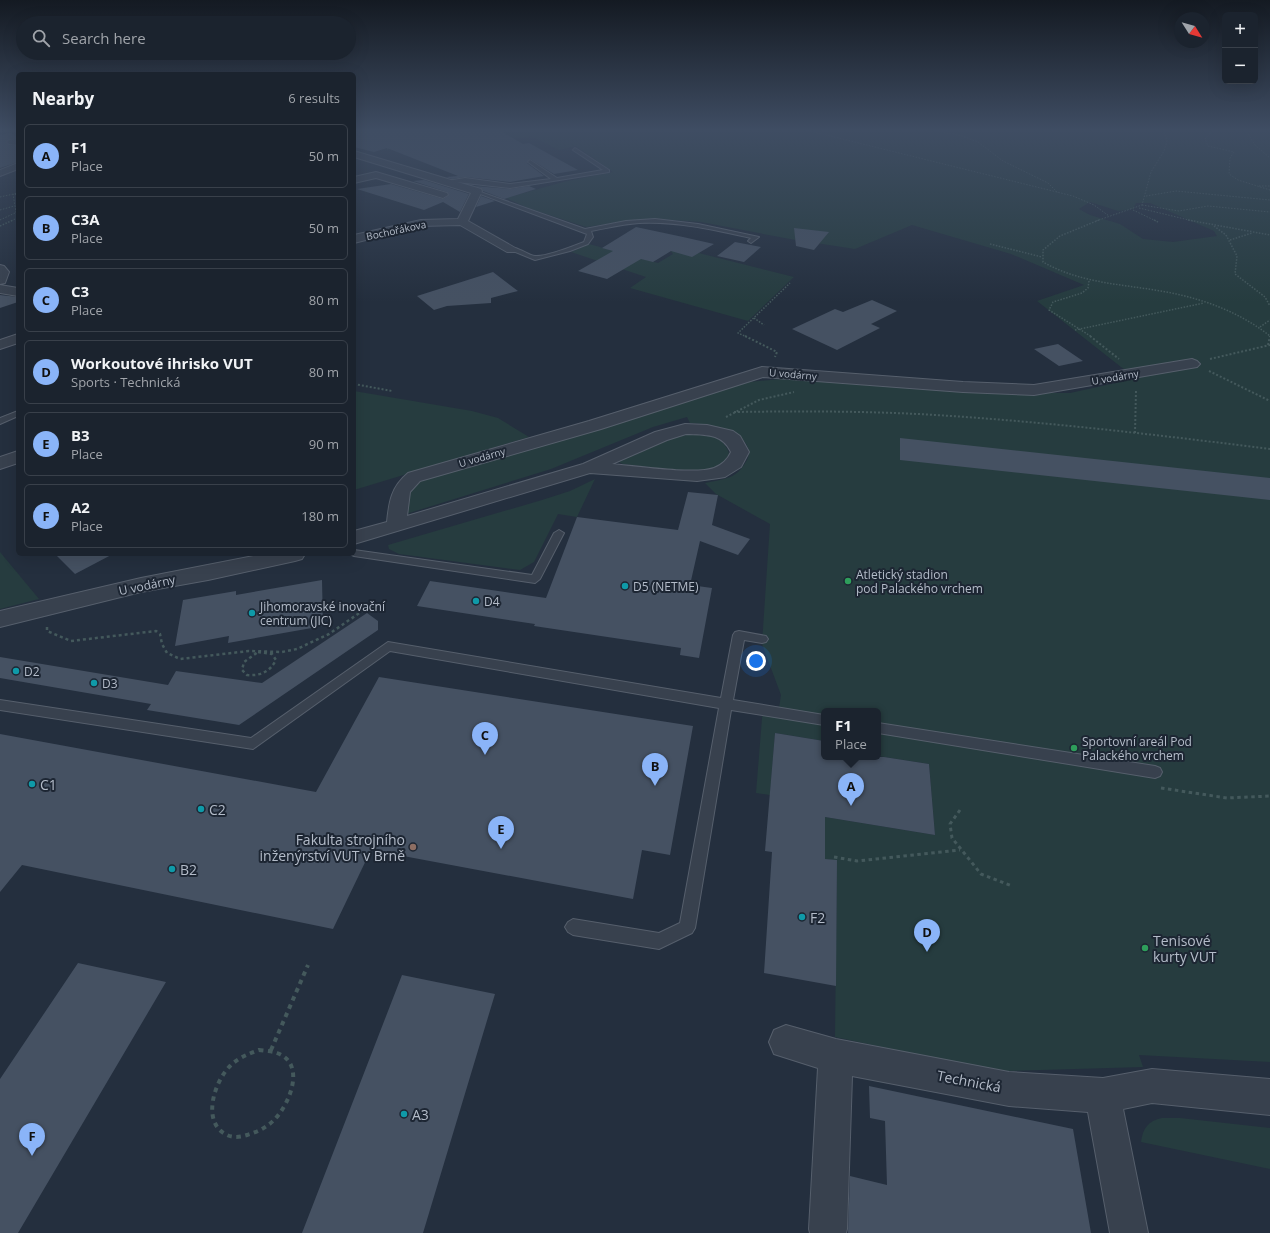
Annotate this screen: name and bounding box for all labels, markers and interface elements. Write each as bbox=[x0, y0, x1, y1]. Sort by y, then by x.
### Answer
north arrow bbox=[1174, 12, 1210, 48]
map controls bbox=[1222, 12, 1258, 84]
button: + bbox=[1222, 12, 1258, 48]
search box bbox=[16, 16, 356, 60]
icon: search bbox=[30, 27, 52, 49]
text: Search here bbox=[62, 28, 146, 48]
button: − bbox=[1222, 48, 1258, 84]
text: Nearby bbox=[32, 87, 94, 110]
text: 6 results bbox=[288, 89, 340, 107]
text: F1 bbox=[71, 137, 88, 157]
text: A bbox=[42, 147, 50, 165]
text: 50 m bbox=[309, 147, 339, 165]
text: Place bbox=[71, 157, 103, 175]
text: C3A bbox=[71, 209, 99, 229]
street label: Bochořákova bbox=[365, 217, 427, 243]
text: B bbox=[42, 219, 50, 237]
text: 50 m bbox=[309, 219, 339, 237]
text: Place bbox=[71, 229, 103, 247]
text: C3 bbox=[71, 281, 89, 301]
text: C bbox=[42, 291, 50, 309]
text: 80 m bbox=[309, 291, 339, 309]
text: Place bbox=[71, 301, 103, 319]
text: Workoutové ihrisko VUT bbox=[71, 353, 253, 373]
text: D bbox=[41, 363, 51, 381]
text: 80 m bbox=[309, 363, 339, 381]
street label: U vodárny bbox=[769, 365, 818, 383]
street label: U vodárny bbox=[1090, 366, 1141, 388]
text: Sports · Technická bbox=[71, 373, 180, 391]
text: B3 bbox=[71, 425, 90, 445]
text: E bbox=[42, 435, 50, 453]
text: 90 m bbox=[309, 435, 339, 453]
street label: U vodárny bbox=[457, 443, 508, 470]
text: Place bbox=[71, 445, 103, 463]
text: A2 bbox=[71, 497, 90, 517]
text: F bbox=[42, 507, 50, 525]
text: 180 m bbox=[301, 507, 339, 525]
text: Place bbox=[71, 517, 103, 535]
place label: Atletický stadion pod Palackého vrchem bbox=[856, 566, 983, 597]
street label: U vodárny bbox=[117, 571, 178, 599]
marker: Atletický stadion pod Palackého vrchem bbox=[843, 576, 853, 586]
place label: D5 (NETME) bbox=[633, 578, 699, 595]
marker: D5 (NETME) bbox=[620, 581, 630, 591]
place label: D4 bbox=[484, 593, 500, 610]
marker: D4 bbox=[471, 596, 481, 606]
place label: Jihomoravské inovační centrum (JIC) bbox=[259, 598, 386, 629]
marker: Jihomoravské inovační centrum (JIC) bbox=[247, 608, 257, 618]
your location bbox=[746, 651, 766, 671]
place label: D2 bbox=[24, 663, 40, 680]
marker: D2 bbox=[11, 666, 21, 676]
place label: D3 bbox=[102, 675, 118, 692]
marker: D3 bbox=[89, 678, 99, 688]
popup bbox=[821, 708, 881, 760]
text: F1 bbox=[835, 715, 852, 735]
pin: C bbox=[472, 722, 498, 755]
place label: Sportovní areál Pod Palackého vrchem bbox=[1082, 733, 1192, 764]
text: Place bbox=[835, 735, 867, 753]
marker: Sportovní areál Pod Palackého vrchem bbox=[1069, 743, 1079, 753]
pin: B bbox=[642, 753, 668, 786]
pin: A bbox=[838, 773, 864, 806]
place label: C1 bbox=[40, 775, 57, 794]
marker: C1 bbox=[27, 779, 37, 789]
place label: C2 bbox=[209, 800, 226, 819]
marker: C2 bbox=[196, 804, 206, 814]
pin: E bbox=[488, 816, 514, 849]
place label: Fakulta strojního inženýrství VUT v Brně bbox=[260, 830, 405, 865]
marker: Fakulta strojního inženýrství VUT v Brně bbox=[408, 842, 418, 852]
place label: B2 bbox=[180, 860, 197, 879]
marker: B2 bbox=[167, 864, 177, 874]
place label: F2 bbox=[810, 908, 825, 927]
marker: F2 bbox=[797, 912, 807, 922]
pin: D bbox=[914, 919, 940, 952]
place label: Tenisové kurty VUT bbox=[1153, 931, 1217, 966]
marker: Tenisové kurty VUT bbox=[1140, 943, 1150, 953]
street label: Technická bbox=[935, 1065, 1003, 1097]
place label: A3 bbox=[412, 1105, 429, 1124]
marker: A3 bbox=[399, 1109, 409, 1119]
pin: F bbox=[19, 1123, 45, 1156]

